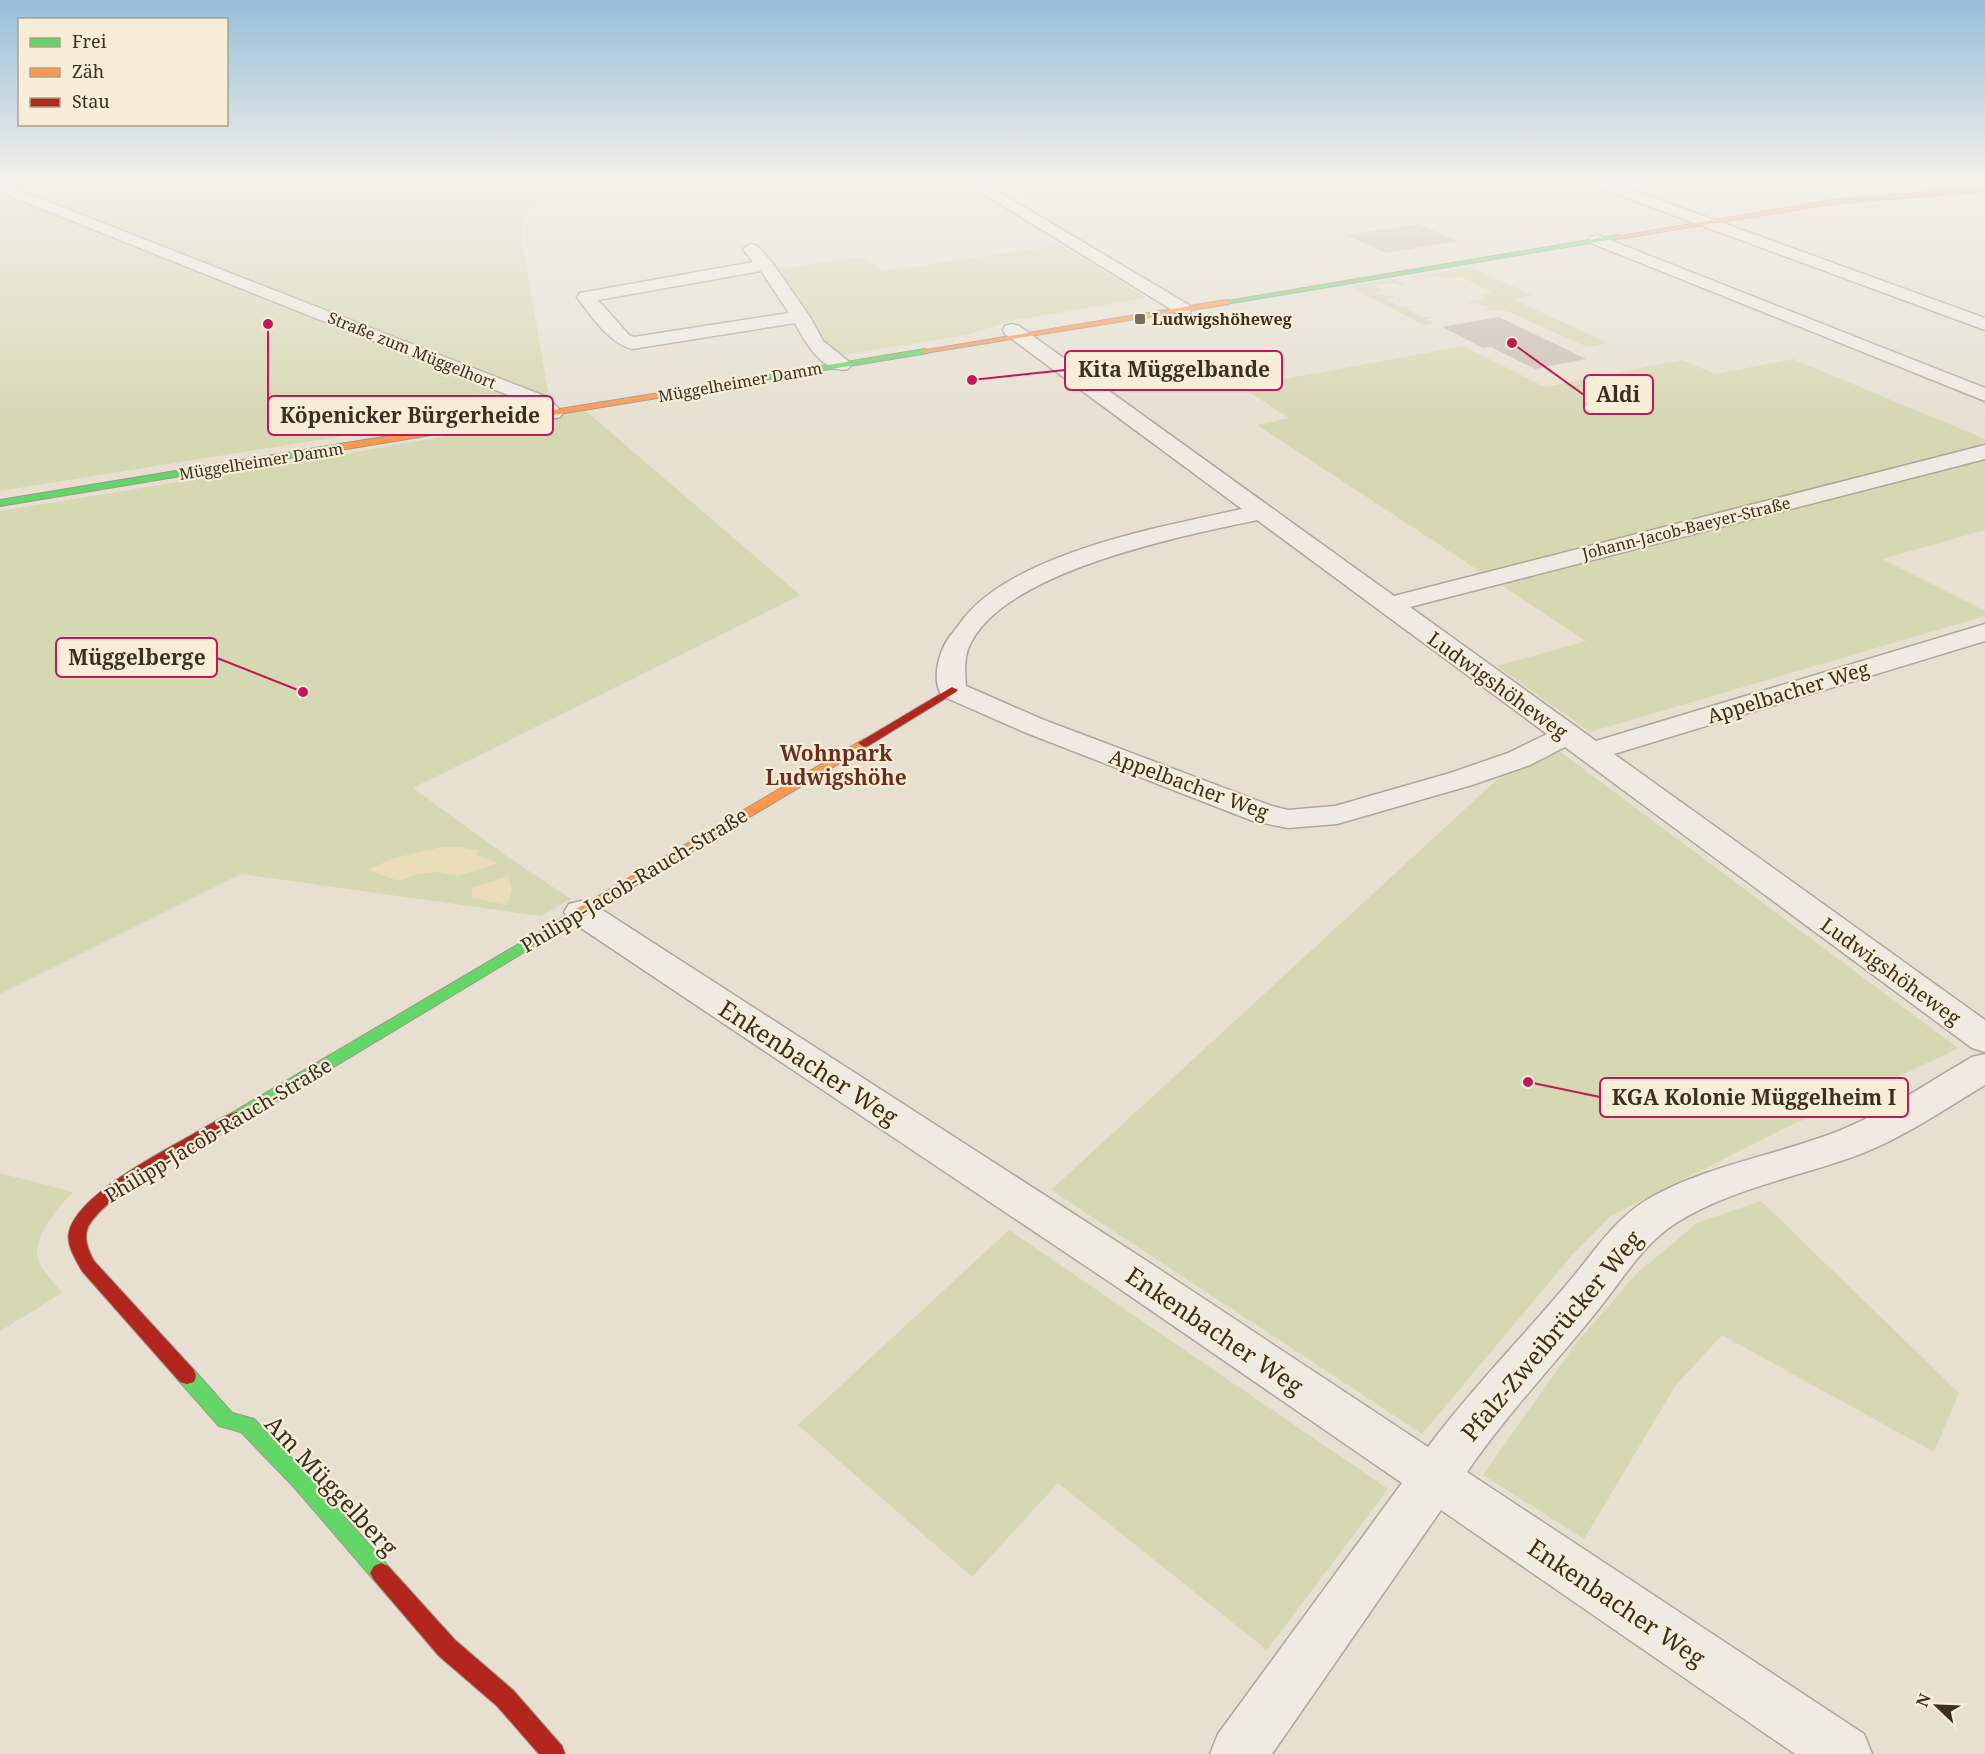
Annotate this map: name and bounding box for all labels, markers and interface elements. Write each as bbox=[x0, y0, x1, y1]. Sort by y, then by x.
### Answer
legend bbox=[18, 18, 228, 126]
text: Frei bbox=[72, 29, 107, 53]
text: Zäh bbox=[72, 59, 104, 83]
text: Stau bbox=[72, 89, 110, 113]
street label: Straße zum Müggelhort bbox=[325, 306, 500, 394]
place label: Ludwigshöheweg bbox=[1152, 308, 1292, 330]
marker: Ludwigshöheweg bbox=[1133, 312, 1147, 326]
callout: Kita Müggelbande bbox=[1065, 351, 1282, 390]
text: Kita Müggelbande bbox=[1078, 355, 1270, 383]
street label: Müggelheimer Damm bbox=[656, 357, 824, 407]
callout: Aldi bbox=[1584, 375, 1653, 414]
text: Aldi bbox=[1596, 380, 1641, 408]
callout: Köpenicker Bürgerheide bbox=[268, 396, 553, 435]
text: Köpenicker Bürgerheide bbox=[280, 401, 540, 429]
street label: Müggelheimer Damm bbox=[177, 437, 345, 485]
street label: Johann-Jacob-Baeyer-Straße bbox=[1579, 491, 1792, 565]
street label: Ludwigshöheweg bbox=[1422, 625, 1574, 745]
callout: Müggelberge bbox=[56, 638, 217, 677]
text: Müggelberge bbox=[68, 643, 206, 671]
street label: Appelbacher Weg bbox=[1704, 654, 1873, 729]
district label: Wohnpark Ludwigshöhe bbox=[765, 739, 907, 791]
street label: Appelbacher Weg bbox=[1105, 743, 1273, 826]
street label: Philipp-Jacob-Rauch-Straße bbox=[515, 801, 753, 959]
street label: Ludwigshöheweg bbox=[1815, 911, 1967, 1031]
street label: Enkenbacher Weg bbox=[713, 992, 905, 1132]
street label: Philipp-Jacob-Rauch-Straße bbox=[99, 1051, 337, 1209]
callout: KGA Kolonie Müggelheim I bbox=[1600, 1078, 1908, 1117]
text: KGA Kolonie Müggelheim I bbox=[1612, 1083, 1896, 1111]
street label: Pfalz-Zweibrücker Weg bbox=[1453, 1222, 1649, 1447]
street label: Enkenbacher Weg bbox=[1120, 1258, 1310, 1402]
street label: Am Müggelberg bbox=[258, 1407, 406, 1563]
street label: Enkenbacher Weg bbox=[1522, 1530, 1712, 1674]
north arrow bbox=[1907, 1676, 1967, 1736]
text: N bbox=[1911, 1690, 1936, 1710]

